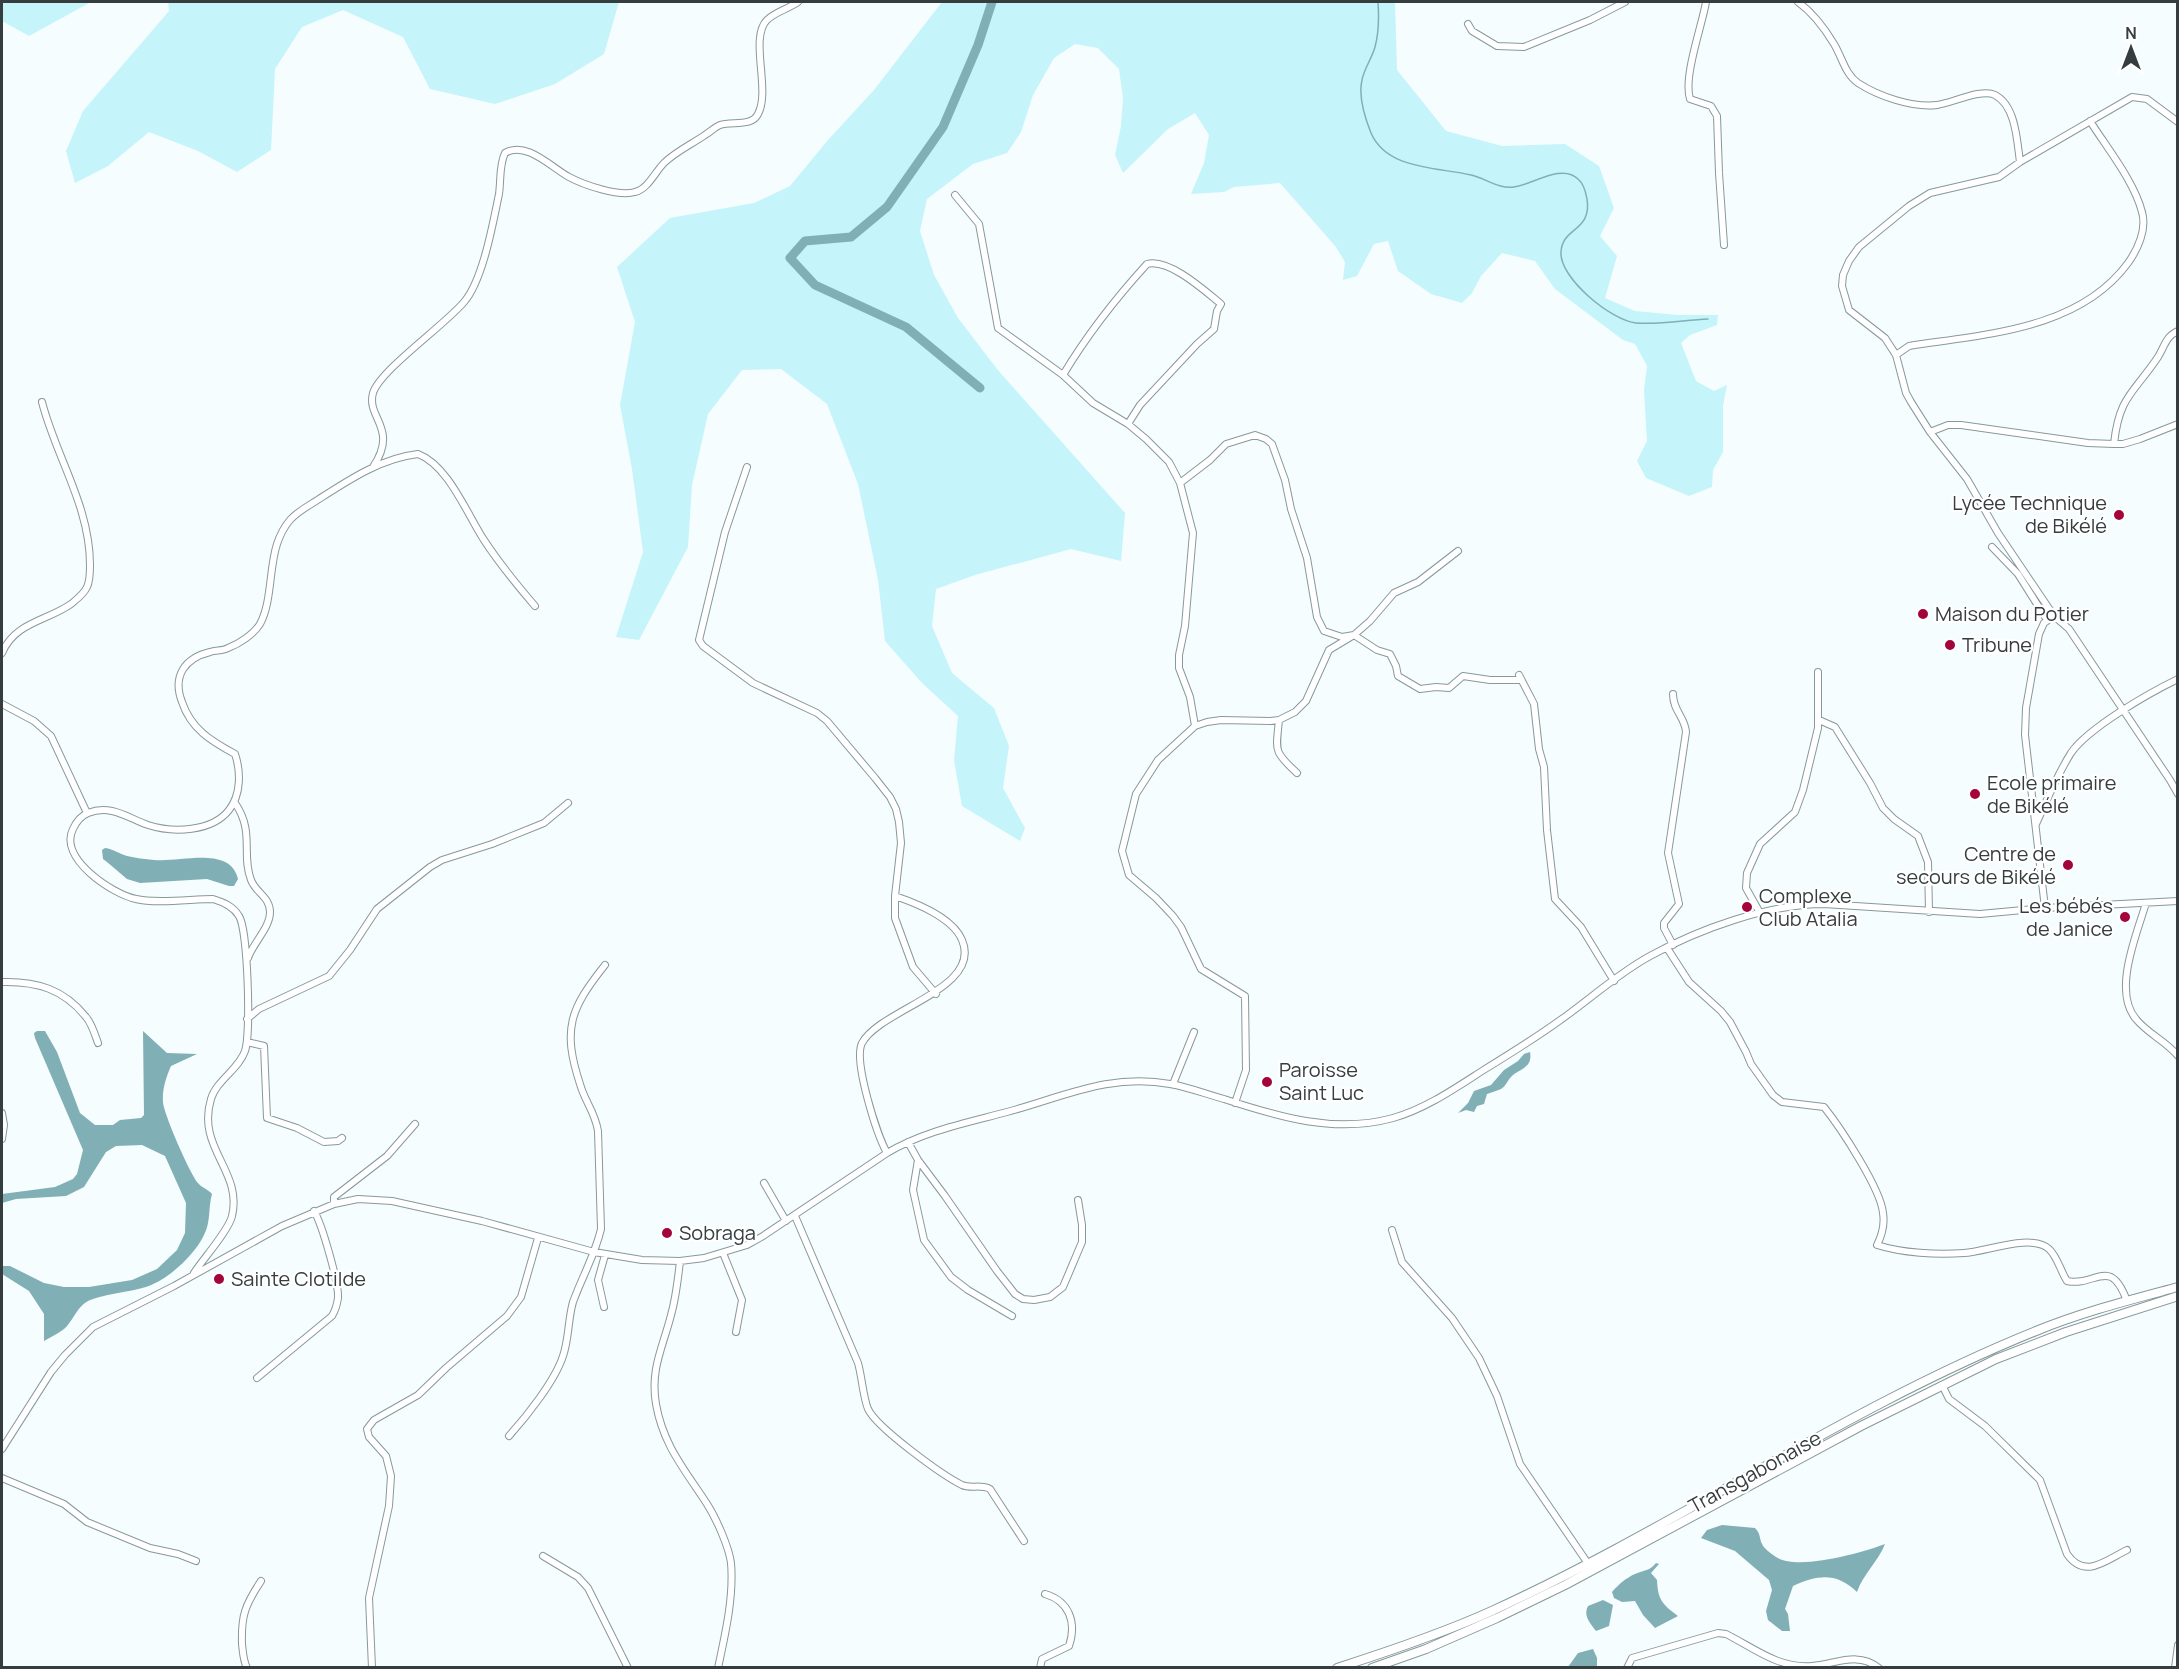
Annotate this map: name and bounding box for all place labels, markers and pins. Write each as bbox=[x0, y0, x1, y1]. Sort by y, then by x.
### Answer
place label: Lycée Technique de Bikélé bbox=[1952, 489, 2107, 539]
marker: Lycée Technique de Bikélé bbox=[2112, 508, 2126, 522]
place label: Maison du Potier bbox=[1935, 600, 2089, 627]
marker: Maison du Potier bbox=[1916, 607, 1930, 621]
place label: Tribune bbox=[1962, 631, 2032, 658]
marker: Tribune bbox=[1943, 638, 1957, 652]
place label: Ecole primaire de Bikélé bbox=[1987, 769, 2117, 819]
marker: Ecole primaire de Bikélé bbox=[1968, 787, 1982, 801]
place label: Centre de secours de Bikélé bbox=[1896, 840, 2056, 890]
marker: Centre de secours de Bikélé bbox=[2061, 858, 2075, 872]
place label: Complexe Club Atalia bbox=[1759, 882, 1858, 932]
place label: Les bébés de Janice bbox=[2019, 892, 2113, 942]
marker: Complexe Club Atalia bbox=[1740, 900, 1754, 914]
marker: Les bébés de Janice bbox=[2118, 910, 2132, 924]
place label: Paroisse Saint Luc bbox=[1279, 1056, 1364, 1106]
marker: Paroisse Saint Luc bbox=[1260, 1075, 1274, 1089]
place label: Sobraga bbox=[679, 1219, 756, 1246]
marker: Sobraga bbox=[660, 1226, 674, 1240]
place label: Sainte Clotilde bbox=[231, 1265, 366, 1292]
marker: Sainte Clotilde bbox=[212, 1272, 226, 1286]

